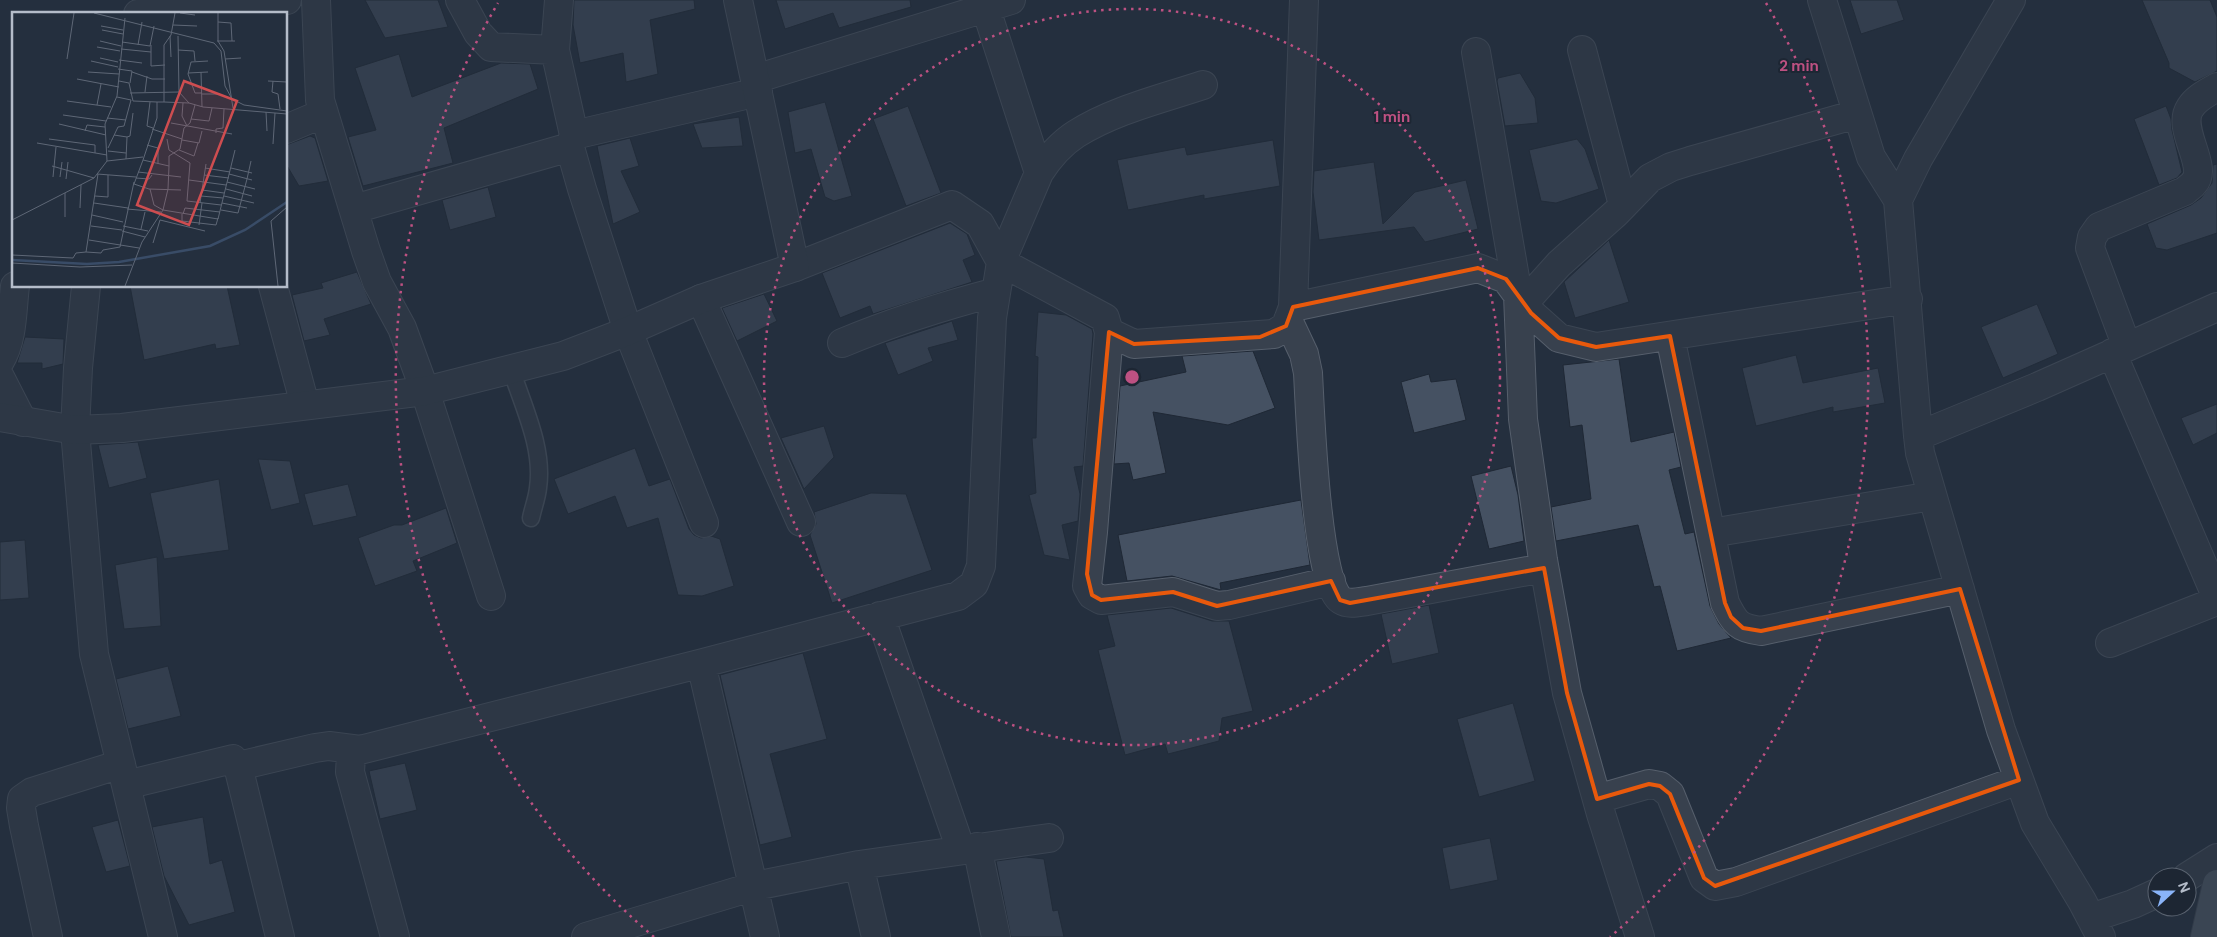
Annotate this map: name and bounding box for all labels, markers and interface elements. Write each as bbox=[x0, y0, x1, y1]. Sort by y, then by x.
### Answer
inset map bbox=[12, 12, 288, 288]
text: 2 min bbox=[1779, 56, 1819, 76]
text: 1 min bbox=[1374, 107, 1410, 127]
centre of rings bbox=[1123, 368, 1141, 386]
north arrow bbox=[2147, 867, 2197, 917]
text: N bbox=[2174, 879, 2194, 895]

